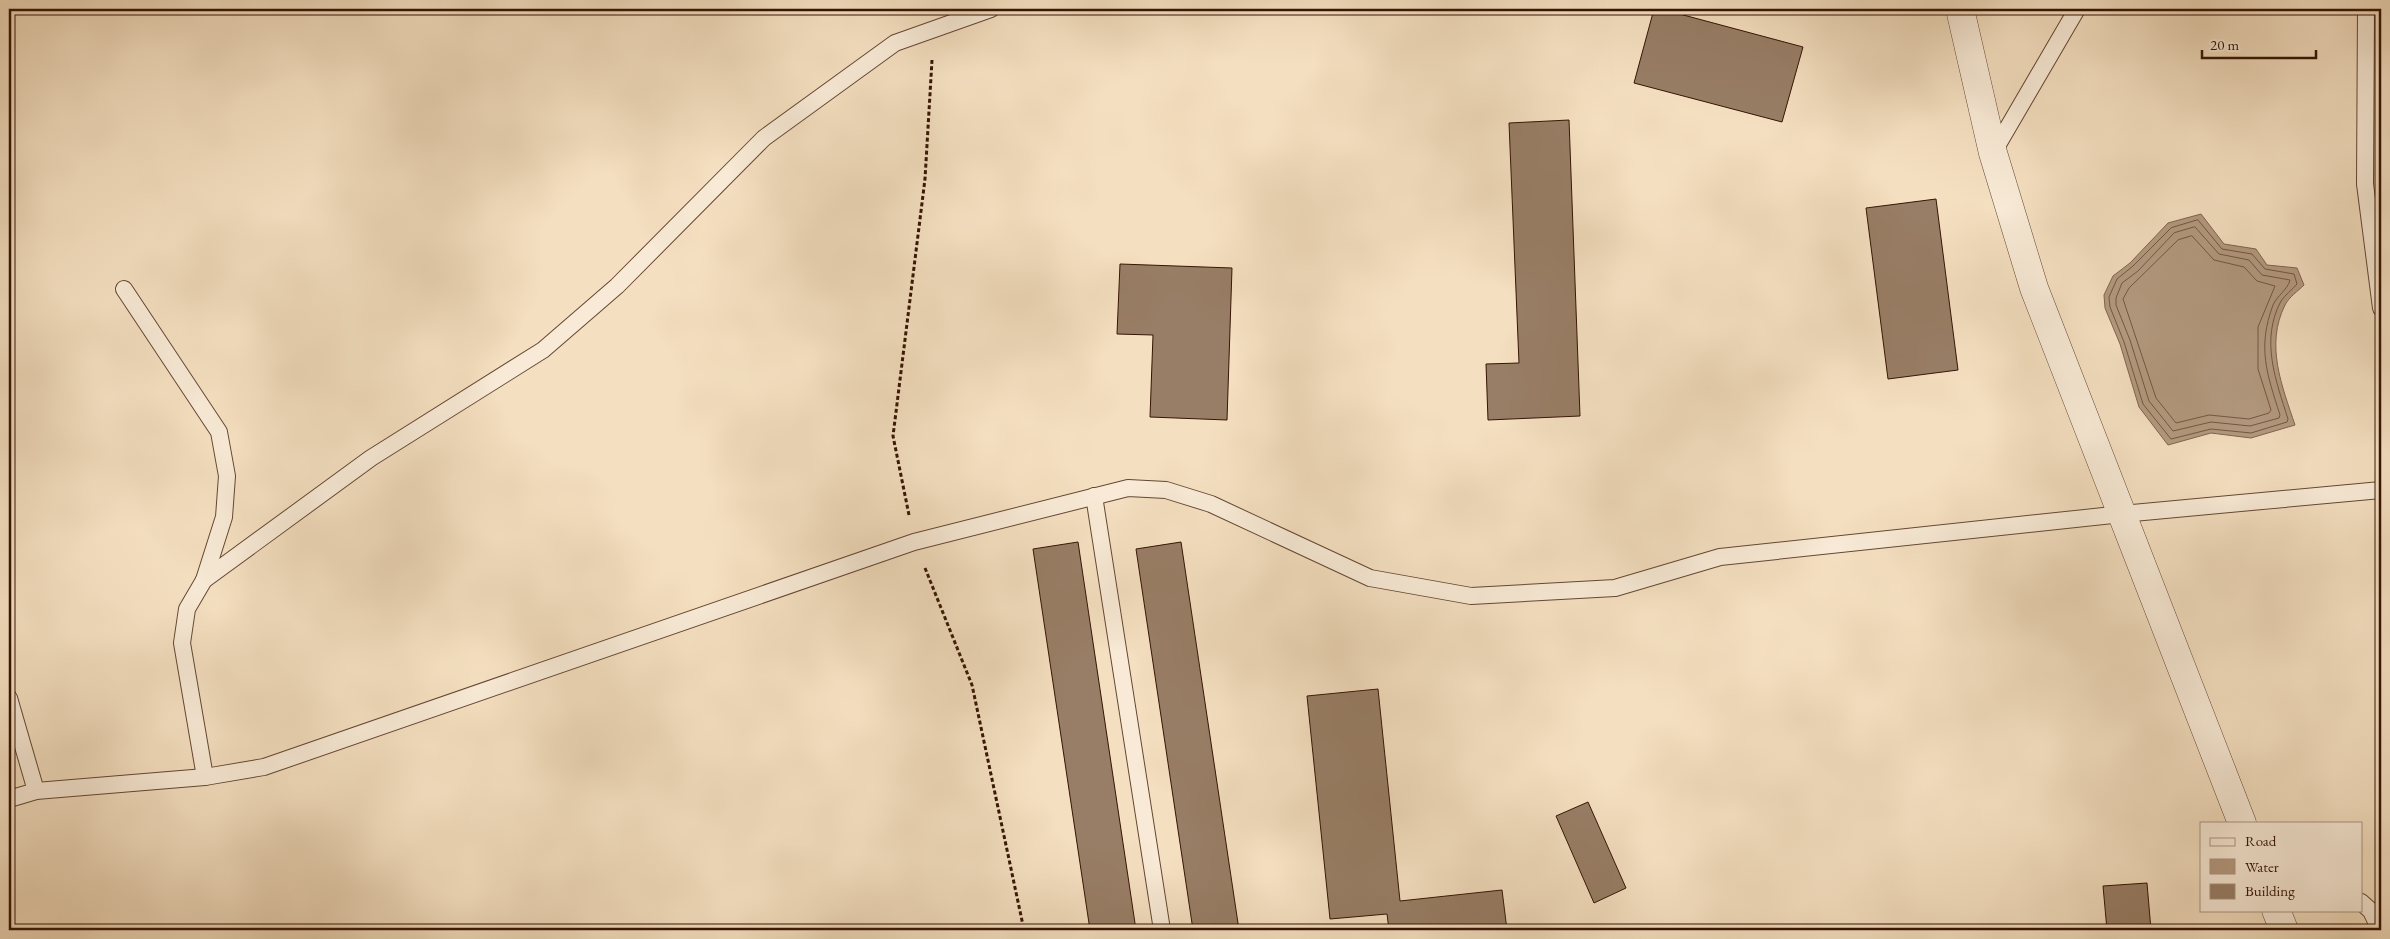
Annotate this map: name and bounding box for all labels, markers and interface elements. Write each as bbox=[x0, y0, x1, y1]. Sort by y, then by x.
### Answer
scale bar bbox=[2202, 28, 2316, 60]
text: 20 m bbox=[2210, 35, 2239, 54]
legend bbox=[2200, 822, 2362, 912]
text: Road bbox=[2245, 831, 2277, 850]
text: Water bbox=[2245, 857, 2279, 876]
text: Building bbox=[2245, 881, 2295, 900]

